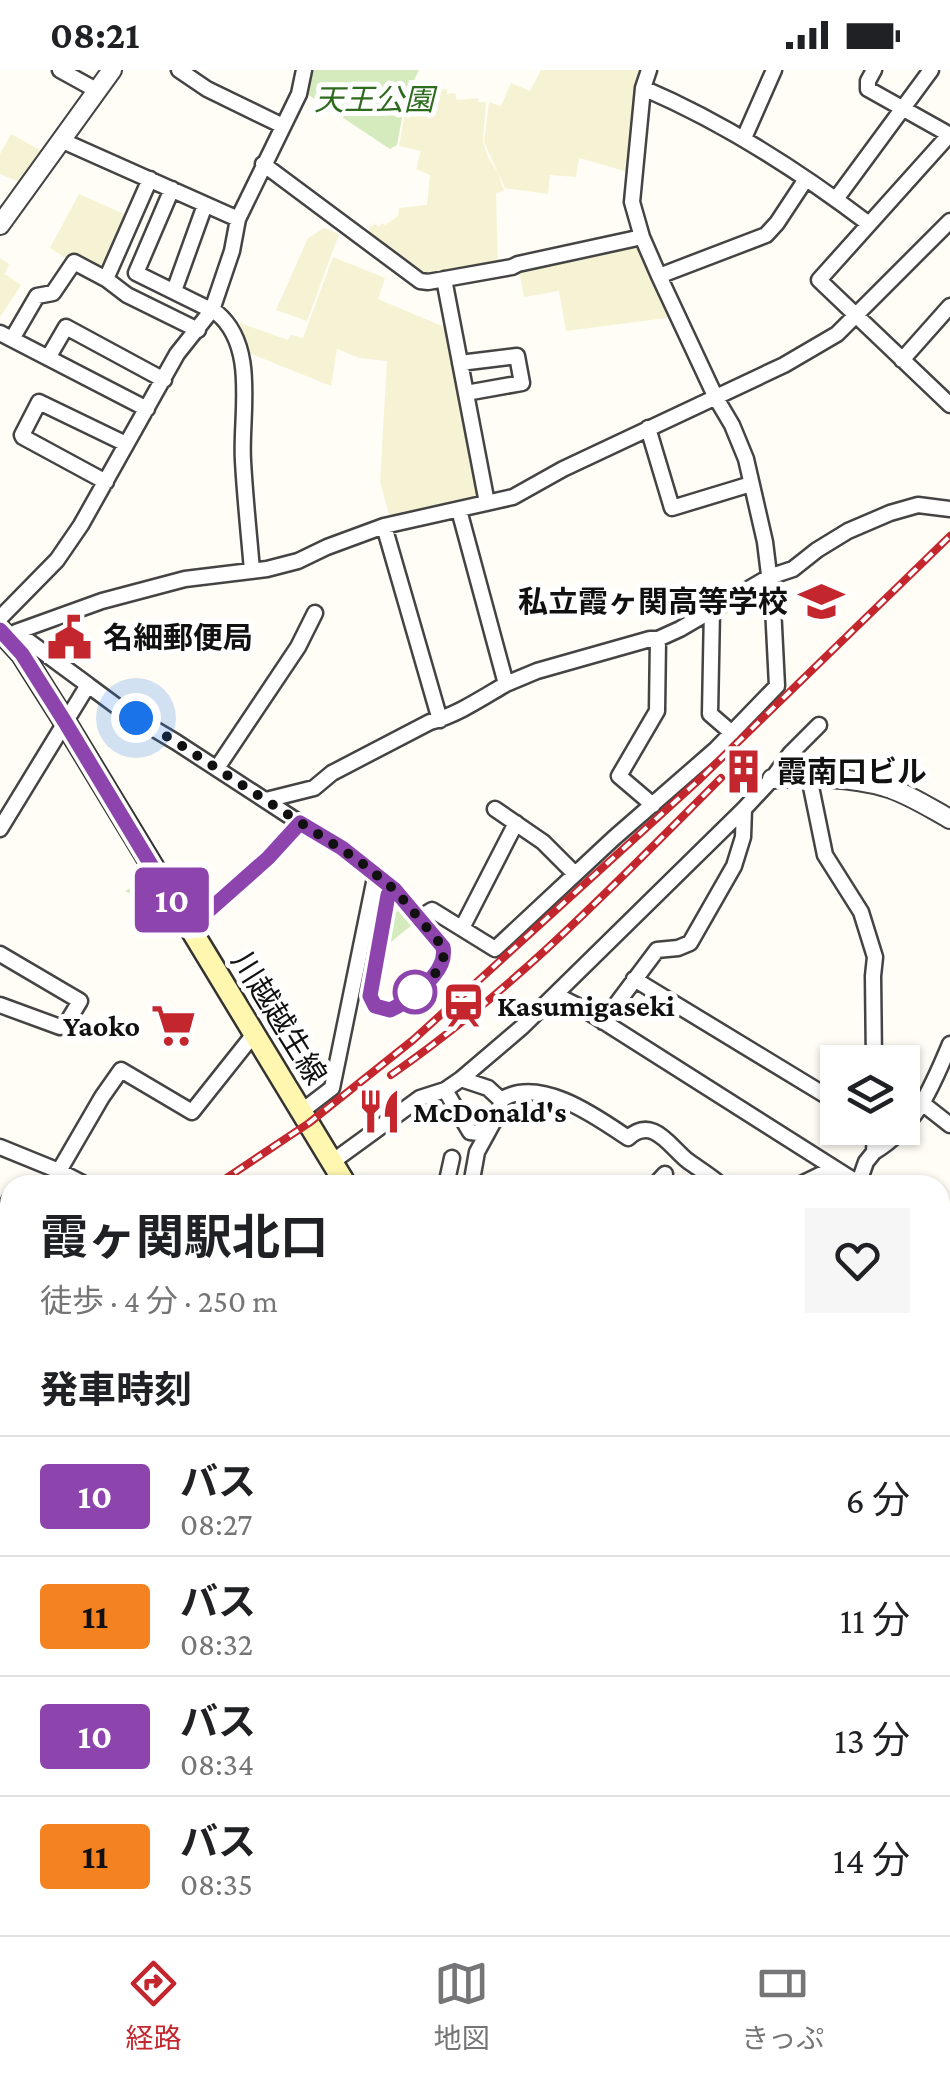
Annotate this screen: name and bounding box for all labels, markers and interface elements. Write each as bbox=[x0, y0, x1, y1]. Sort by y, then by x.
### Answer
text: 08:21 bbox=[50, 14, 139, 56]
park label: 天王公園 bbox=[314, 83, 438, 116]
school or university icon: 私立霞ヶ関高等学校 bbox=[797, 578, 845, 626]
place label: 私立霞ヶ関高等学校 bbox=[518, 585, 788, 618]
public building icon: 名細郵便局 bbox=[46, 614, 94, 662]
place label: 名細郵便局 bbox=[103, 621, 253, 654]
your location bbox=[111, 693, 161, 743]
building icon: 霞南口ビル bbox=[720, 748, 768, 796]
place label: 霞南口ビル bbox=[777, 755, 927, 788]
line badge: 10 bbox=[127, 868, 217, 932]
text: 10 bbox=[155, 881, 189, 920]
street label: 川越越生線 bbox=[226, 945, 333, 1090]
unlabelled marker bbox=[394, 971, 436, 1013]
station icon: Kasumigaseki bbox=[440, 982, 488, 1030]
place label: Kasumigaseki bbox=[497, 989, 675, 1022]
supermarket icon: Yaoko bbox=[149, 1002, 197, 1050]
place label: Yaoko bbox=[63, 1009, 140, 1042]
map controls bbox=[820, 1045, 920, 1145]
button: layers bbox=[820, 1045, 920, 1145]
restaurant icon: McDonald's bbox=[356, 1088, 404, 1136]
place label: McDonald's bbox=[413, 1095, 566, 1128]
button: heart bbox=[805, 1208, 910, 1313]
text: 霞ヶ関駅北口 bbox=[40, 1211, 328, 1264]
text: 徒歩 · 4 分 · 250 m bbox=[40, 1283, 278, 1319]
text: 発車時刻 bbox=[40, 1369, 192, 1411]
text: バス bbox=[180, 1461, 256, 1503]
text: 10 bbox=[78, 1477, 112, 1516]
text: 6 分 bbox=[846, 1479, 910, 1521]
text: 08:27 bbox=[180, 1506, 252, 1542]
text: バス bbox=[180, 1581, 256, 1623]
text: 11 bbox=[82, 1597, 108, 1636]
text: 11 分 bbox=[840, 1599, 910, 1641]
text: 08:32 bbox=[180, 1626, 253, 1662]
text: バス bbox=[180, 1701, 256, 1743]
text: 10 bbox=[78, 1717, 112, 1756]
text: 13 分 bbox=[834, 1719, 910, 1761]
text: 08:34 bbox=[180, 1746, 254, 1782]
text: バス bbox=[180, 1821, 256, 1863]
text: 11 bbox=[82, 1837, 108, 1876]
text: 14 分 bbox=[833, 1839, 910, 1881]
text: 08:35 bbox=[180, 1866, 253, 1902]
tab: 経路 bbox=[126, 1956, 182, 2056]
tab: 地図 bbox=[434, 1956, 490, 2056]
tab: きっぷ bbox=[741, 1956, 824, 2056]

